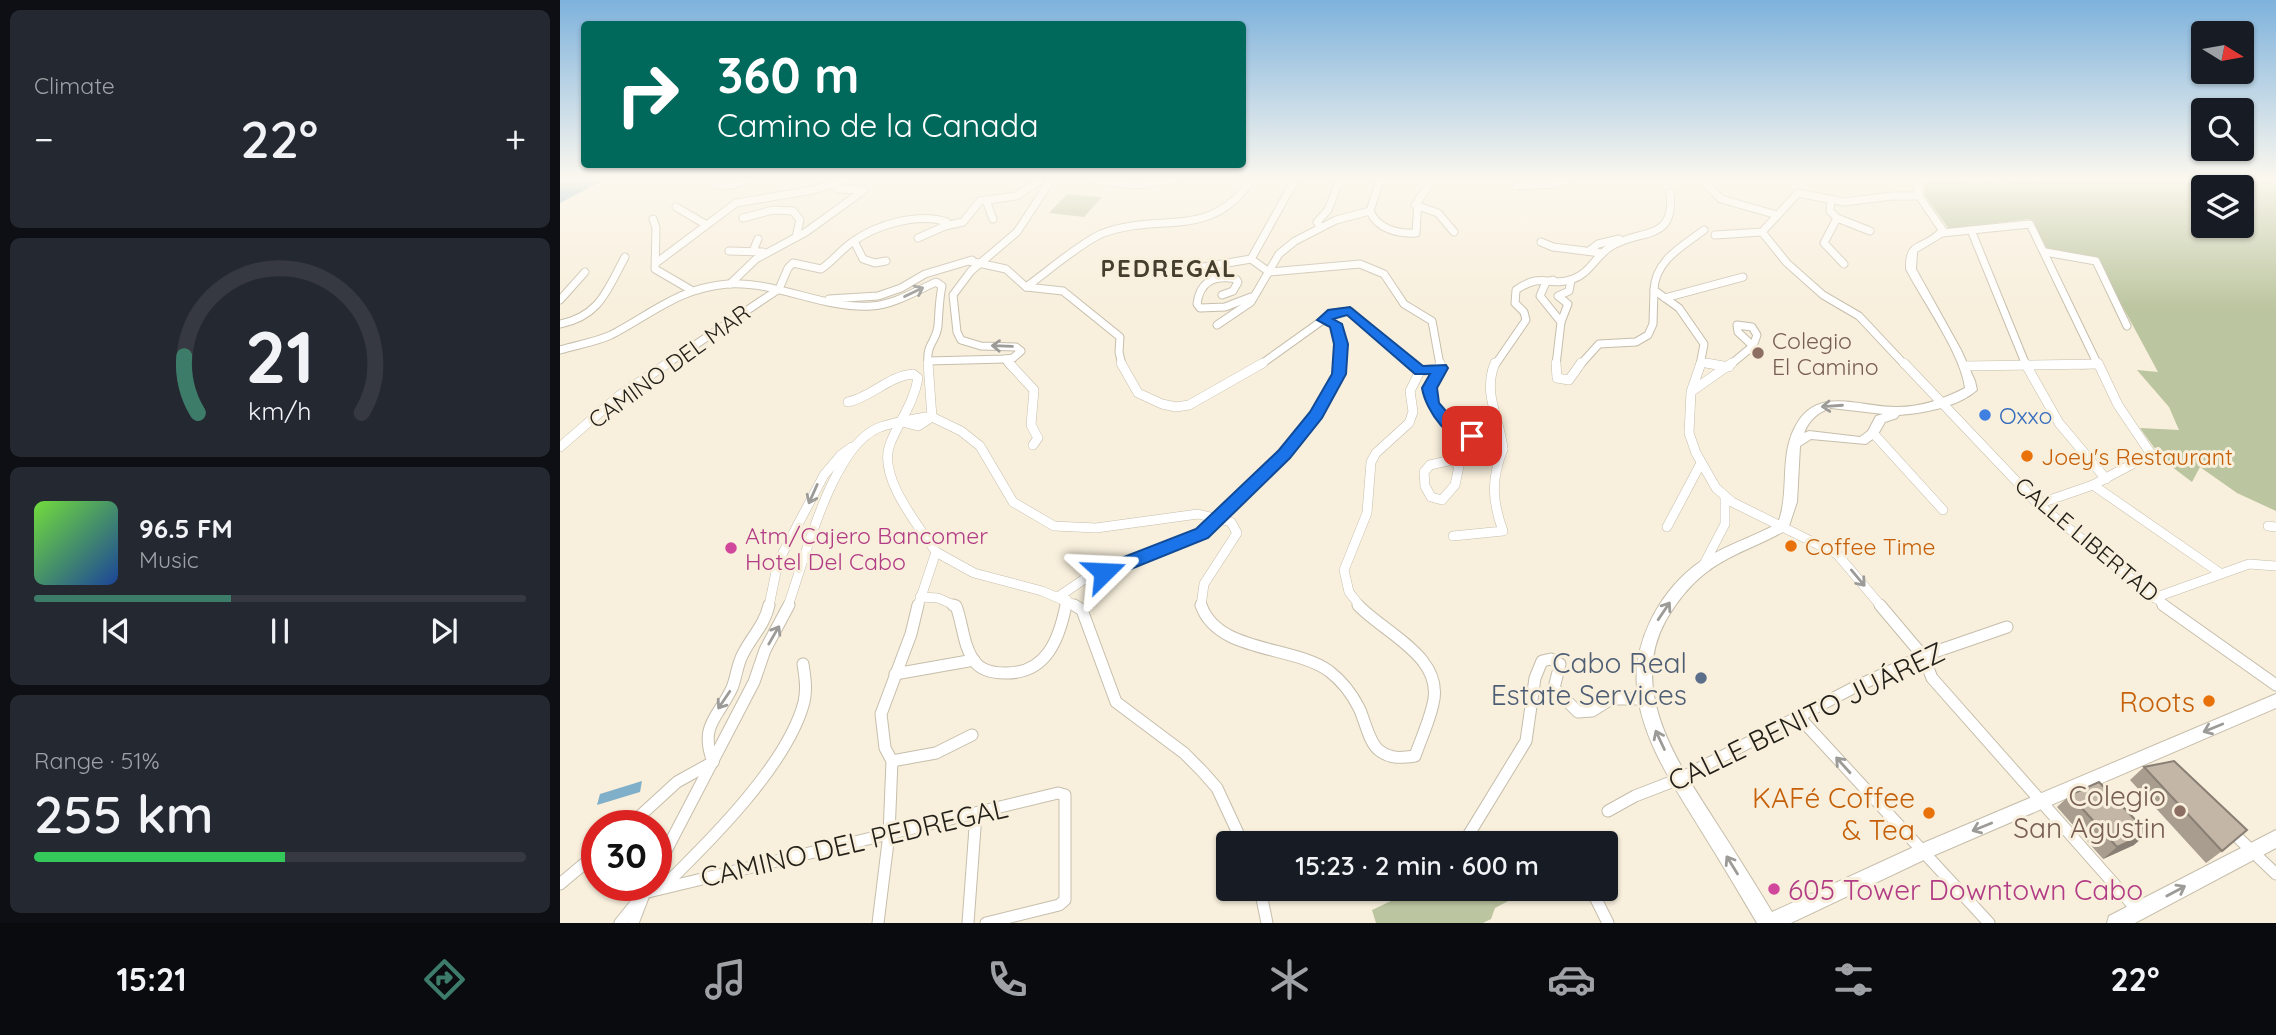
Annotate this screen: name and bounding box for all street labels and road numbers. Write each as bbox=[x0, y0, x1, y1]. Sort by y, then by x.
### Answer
street label: CAMINO DEL MAR bbox=[583, 298, 755, 434]
street label: CALLE LIBERTAD bbox=[2009, 470, 2165, 608]
street label: CALLE BENITO JUÁREZ bbox=[1662, 634, 1950, 798]
street label: CAMINO DEL PEDREGAL bbox=[697, 790, 1011, 894]

